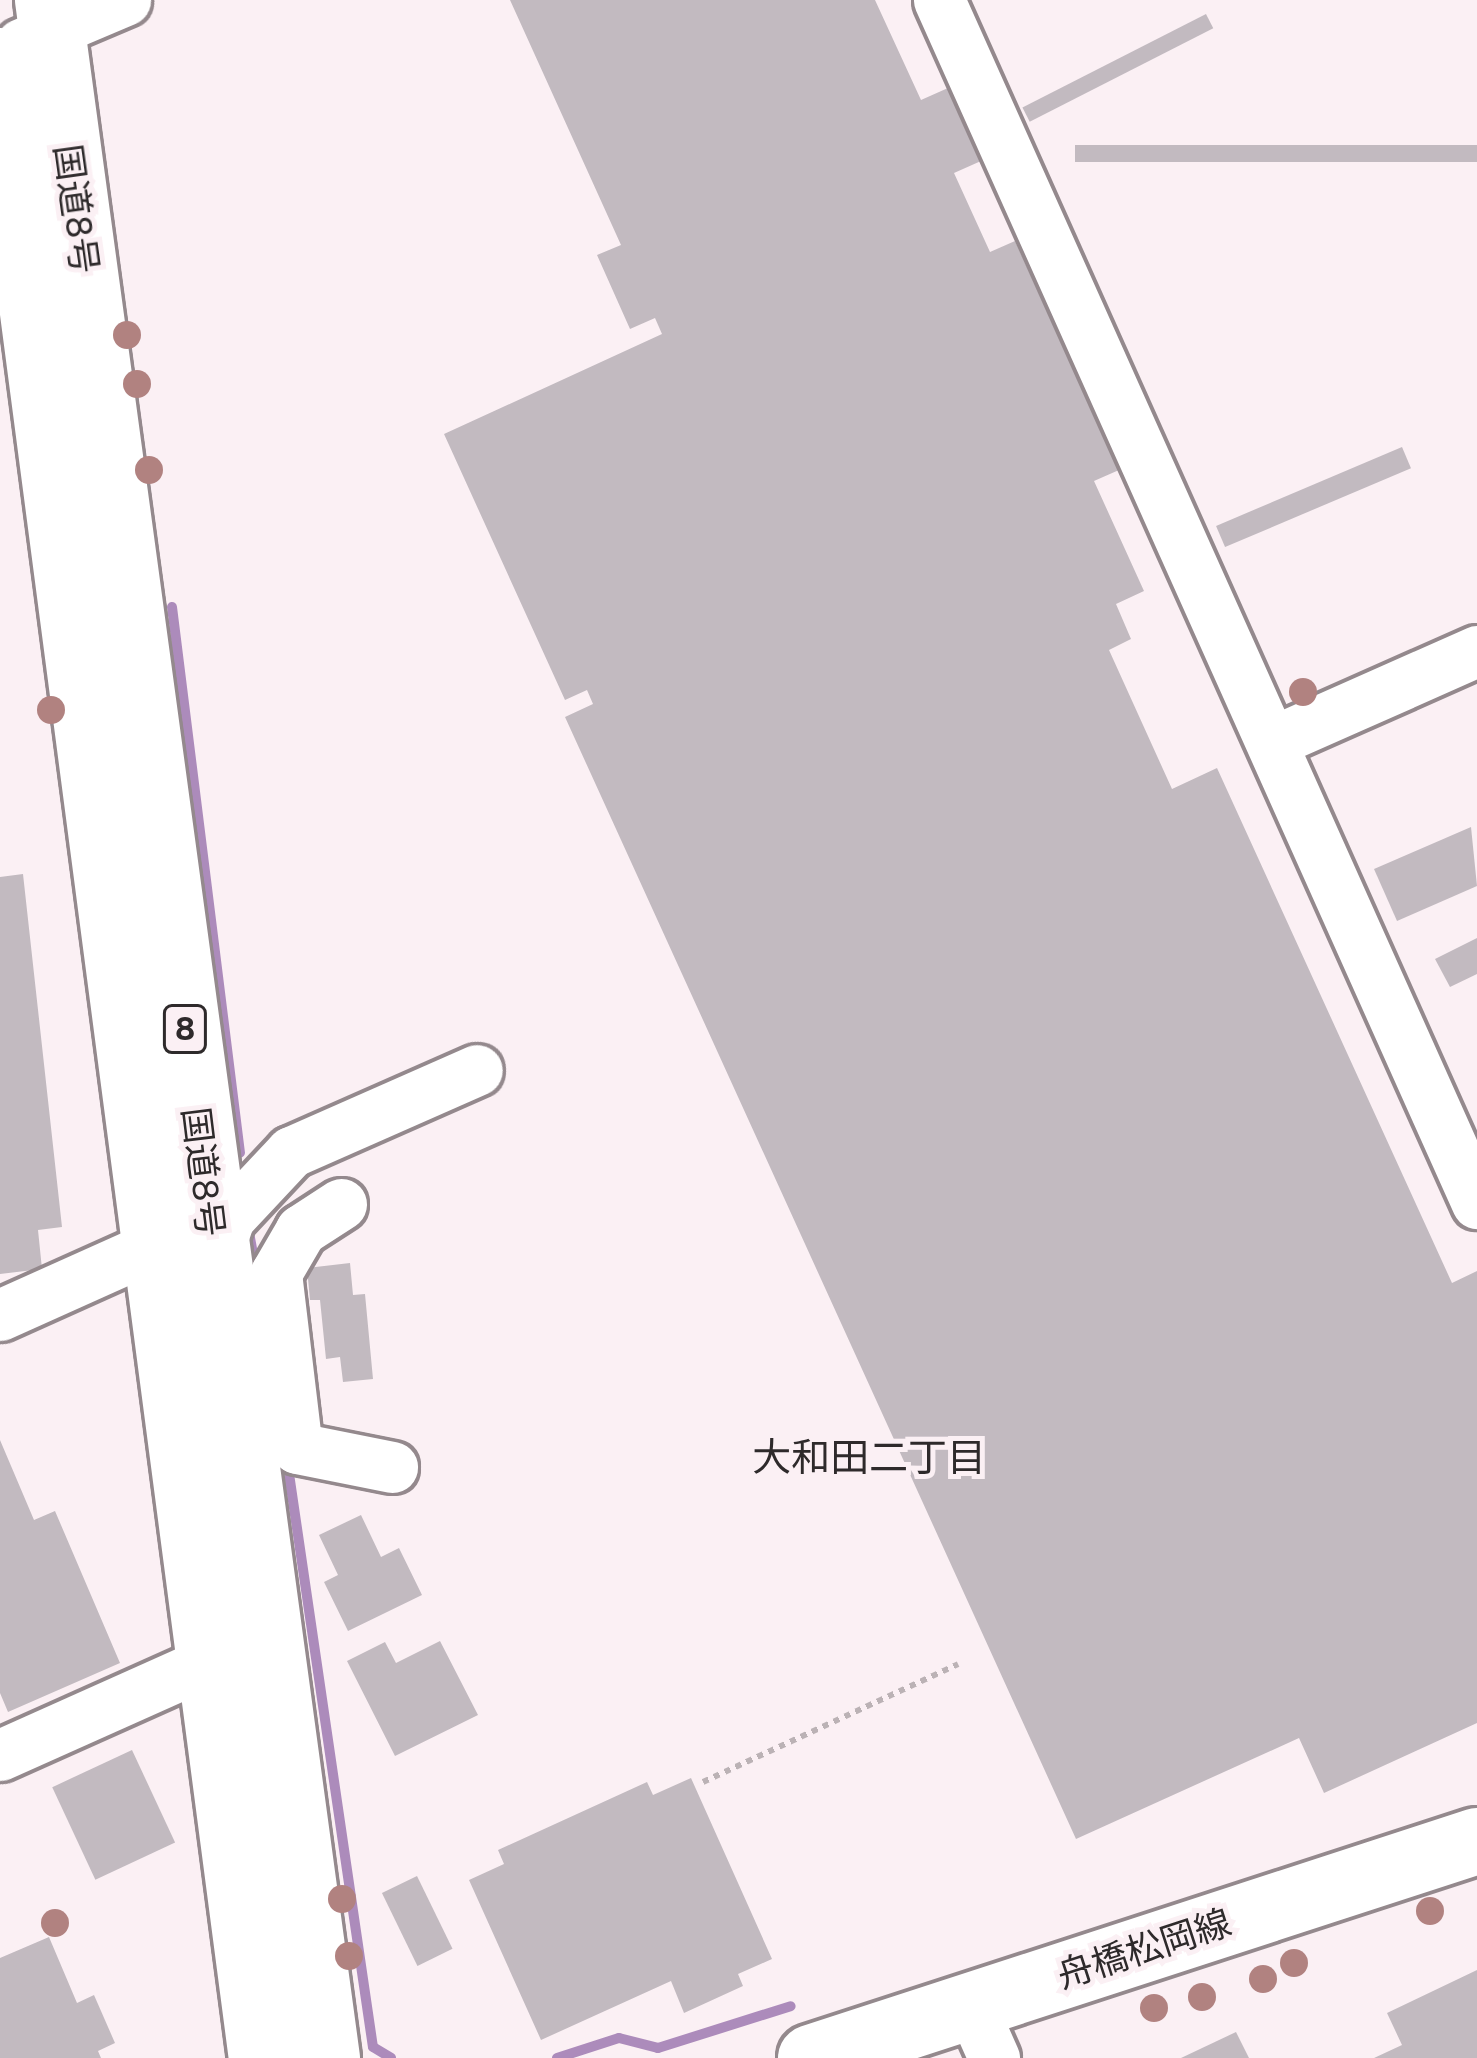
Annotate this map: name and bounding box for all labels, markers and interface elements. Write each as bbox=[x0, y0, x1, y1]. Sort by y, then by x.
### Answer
street label: 国道8号 bbox=[46, 142, 106, 276]
road number: 8 bbox=[161, 1002, 209, 1056]
street label: 国道8号 bbox=[174, 1105, 232, 1239]
district label: 大和田二丁目 bbox=[752, 1435, 986, 1481]
street label: 舟橋松岡線 bbox=[1052, 1901, 1236, 1997]

